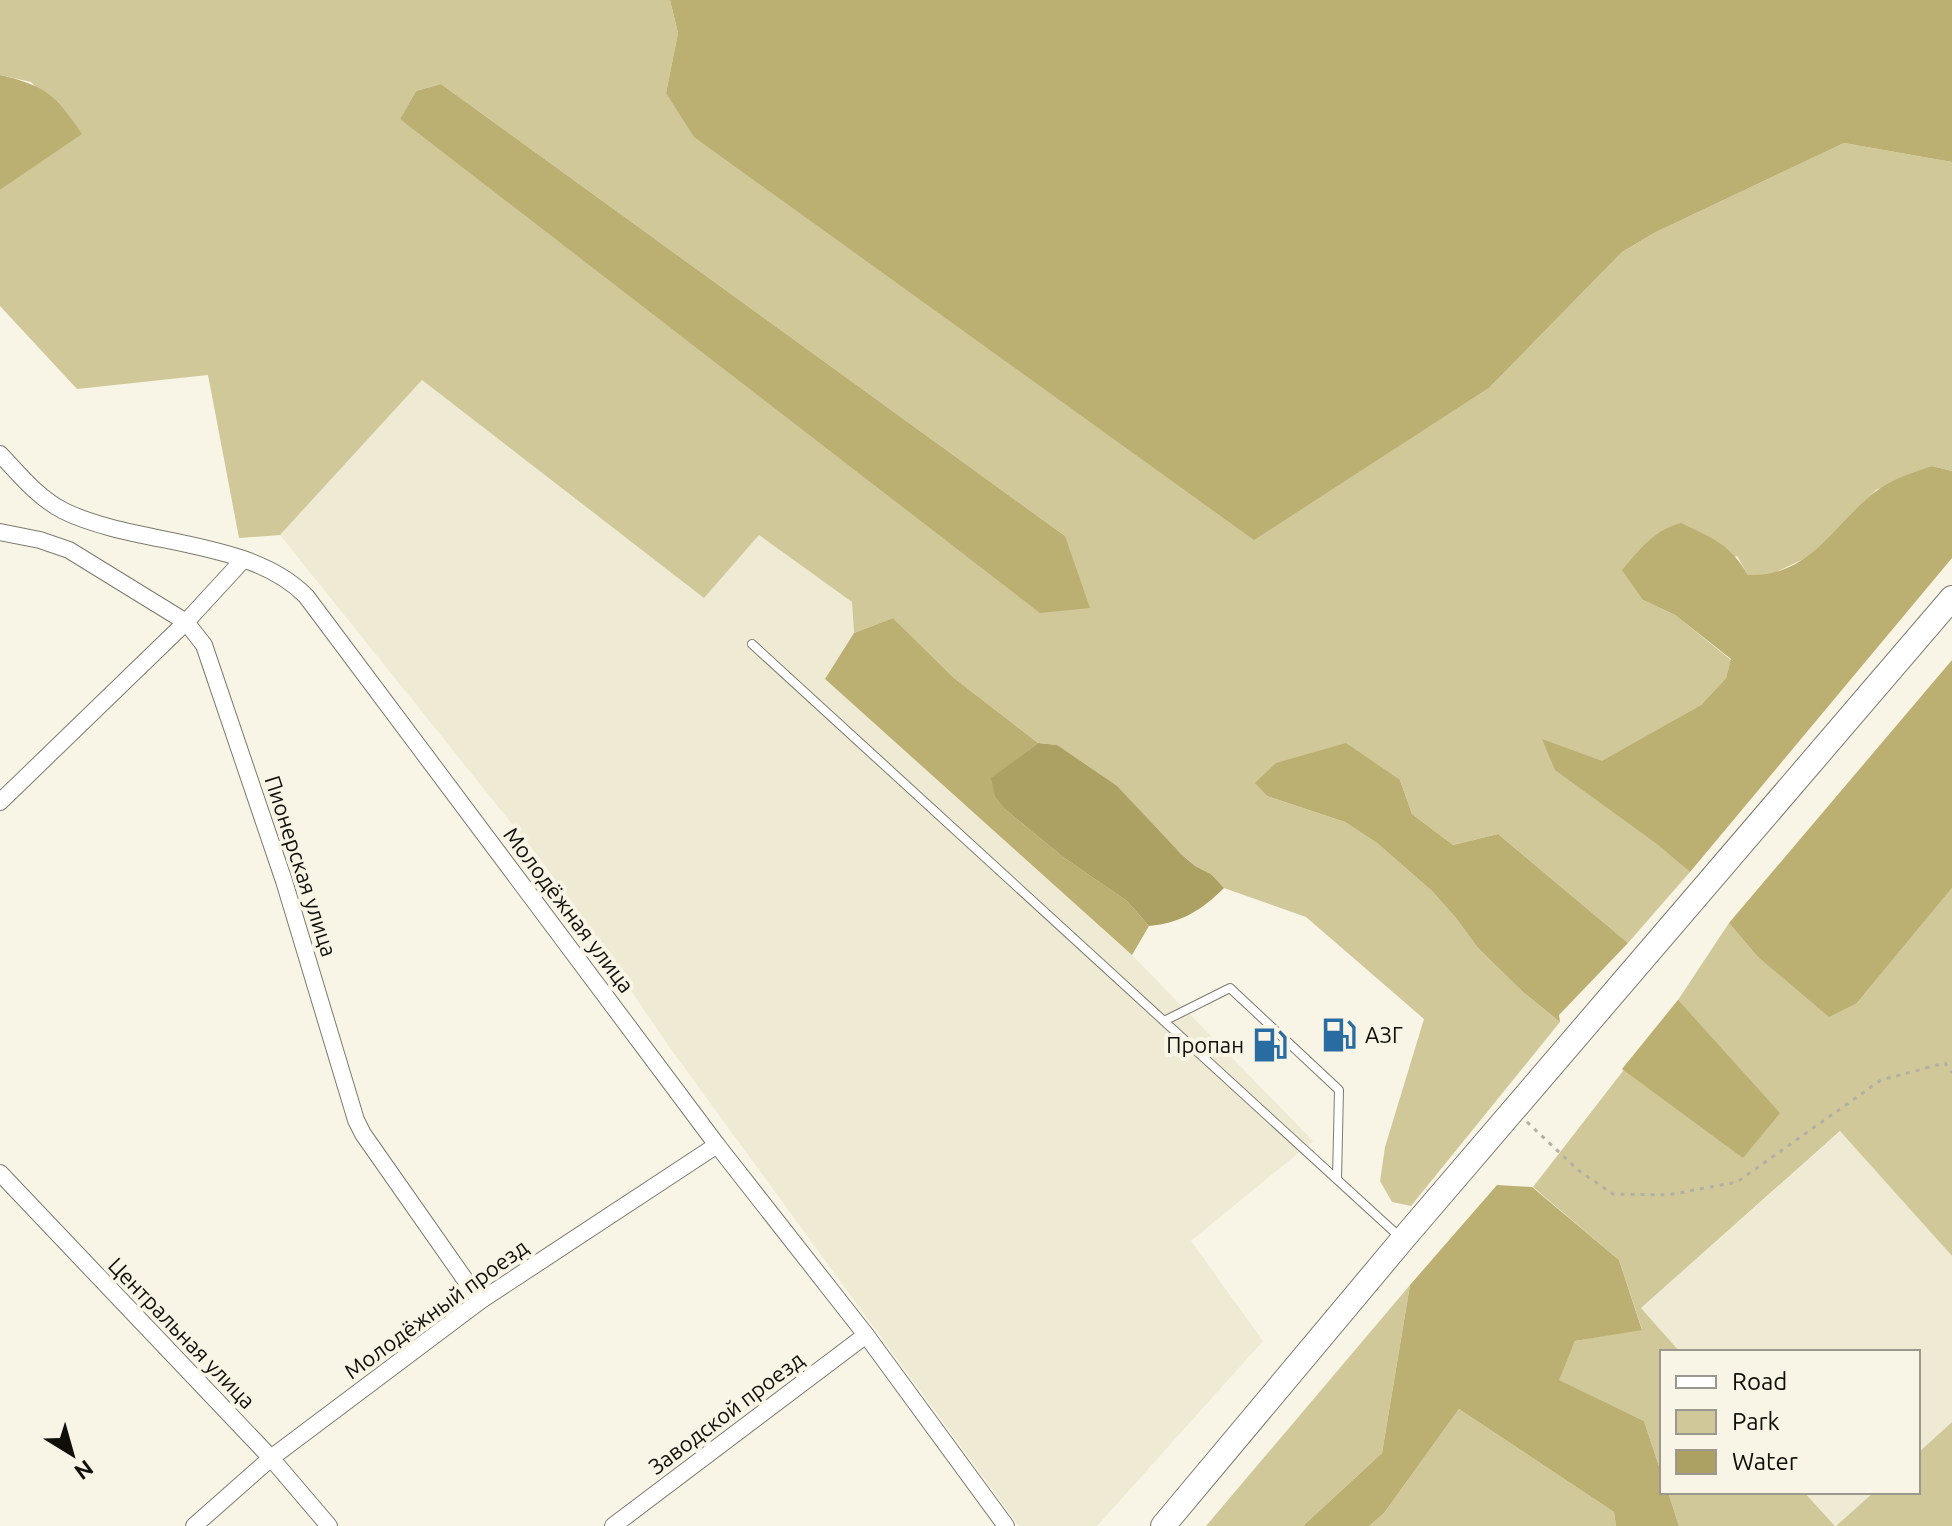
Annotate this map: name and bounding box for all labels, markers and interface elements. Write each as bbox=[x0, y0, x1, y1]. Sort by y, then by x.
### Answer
street label: Пионерская улица bbox=[260, 772, 343, 960]
street label: Молодёжная улица bbox=[499, 822, 640, 997]
fuel station icon: АЗГ bbox=[1320, 1016, 1358, 1054]
place label: АЗГ bbox=[1365, 1022, 1403, 1047]
fuel station icon: Пропан bbox=[1251, 1026, 1289, 1064]
place label: Пропан bbox=[1166, 1032, 1244, 1057]
street label: Молодёжный проезд bbox=[339, 1234, 532, 1383]
street label: Центральная улица bbox=[104, 1252, 261, 1413]
street label: Заводской проезд bbox=[643, 1346, 808, 1479]
legend bbox=[1660, 1350, 1920, 1494]
text: Road bbox=[1732, 1368, 1787, 1395]
text: Park bbox=[1732, 1408, 1780, 1435]
north arrow bbox=[32, 1414, 112, 1494]
text: Water bbox=[1732, 1448, 1798, 1475]
text: N bbox=[70, 1455, 98, 1485]

